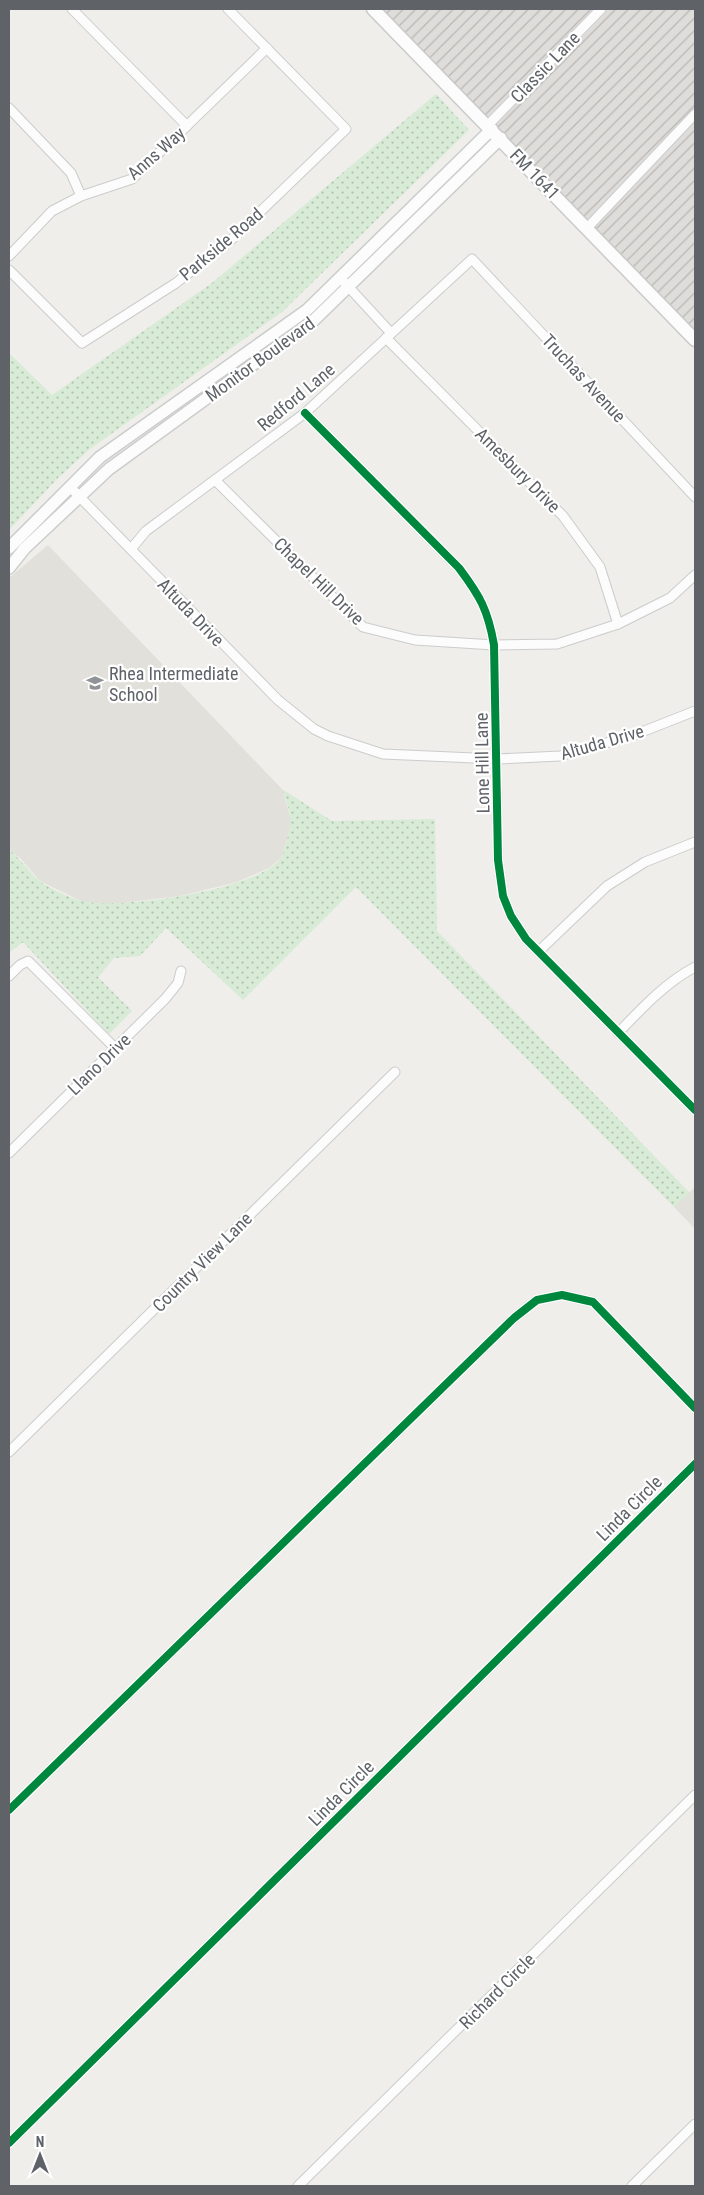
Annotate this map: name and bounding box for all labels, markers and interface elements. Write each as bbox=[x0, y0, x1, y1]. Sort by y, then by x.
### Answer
street label: Classic Lane bbox=[506, 27, 584, 107]
street label: Anns Way bbox=[123, 122, 190, 184]
street label: FM 1641 bbox=[506, 144, 564, 204]
street label: Parkside Road bbox=[175, 203, 267, 285]
street label: Monitor Boulevard bbox=[201, 312, 319, 406]
street label: Truchas Avenue bbox=[538, 330, 630, 426]
street label: Redford Lane bbox=[253, 359, 339, 435]
street label: Amesbury Drive bbox=[471, 423, 565, 517]
street label: Chapel Hill Drive bbox=[270, 533, 368, 629]
street label: Altuda Drive bbox=[154, 574, 228, 650]
place label: Rhea Intermediate School bbox=[109, 663, 238, 705]
school or university icon: Rhea Intermediate School bbox=[85, 673, 105, 693]
street label: Lone Hill Lane bbox=[471, 712, 493, 814]
street label: Altuda Drive bbox=[558, 720, 646, 764]
street label: Llano Drive bbox=[63, 1029, 135, 1099]
street label: Country View Lane bbox=[148, 1208, 256, 1316]
street label: Linda Circle bbox=[592, 1471, 666, 1545]
street label: Linda Circle bbox=[304, 1756, 378, 1830]
street label: Richard Circle bbox=[455, 1949, 539, 2033]
north arrow bbox=[15, 2130, 65, 2180]
text: N bbox=[36, 2134, 44, 2150]

